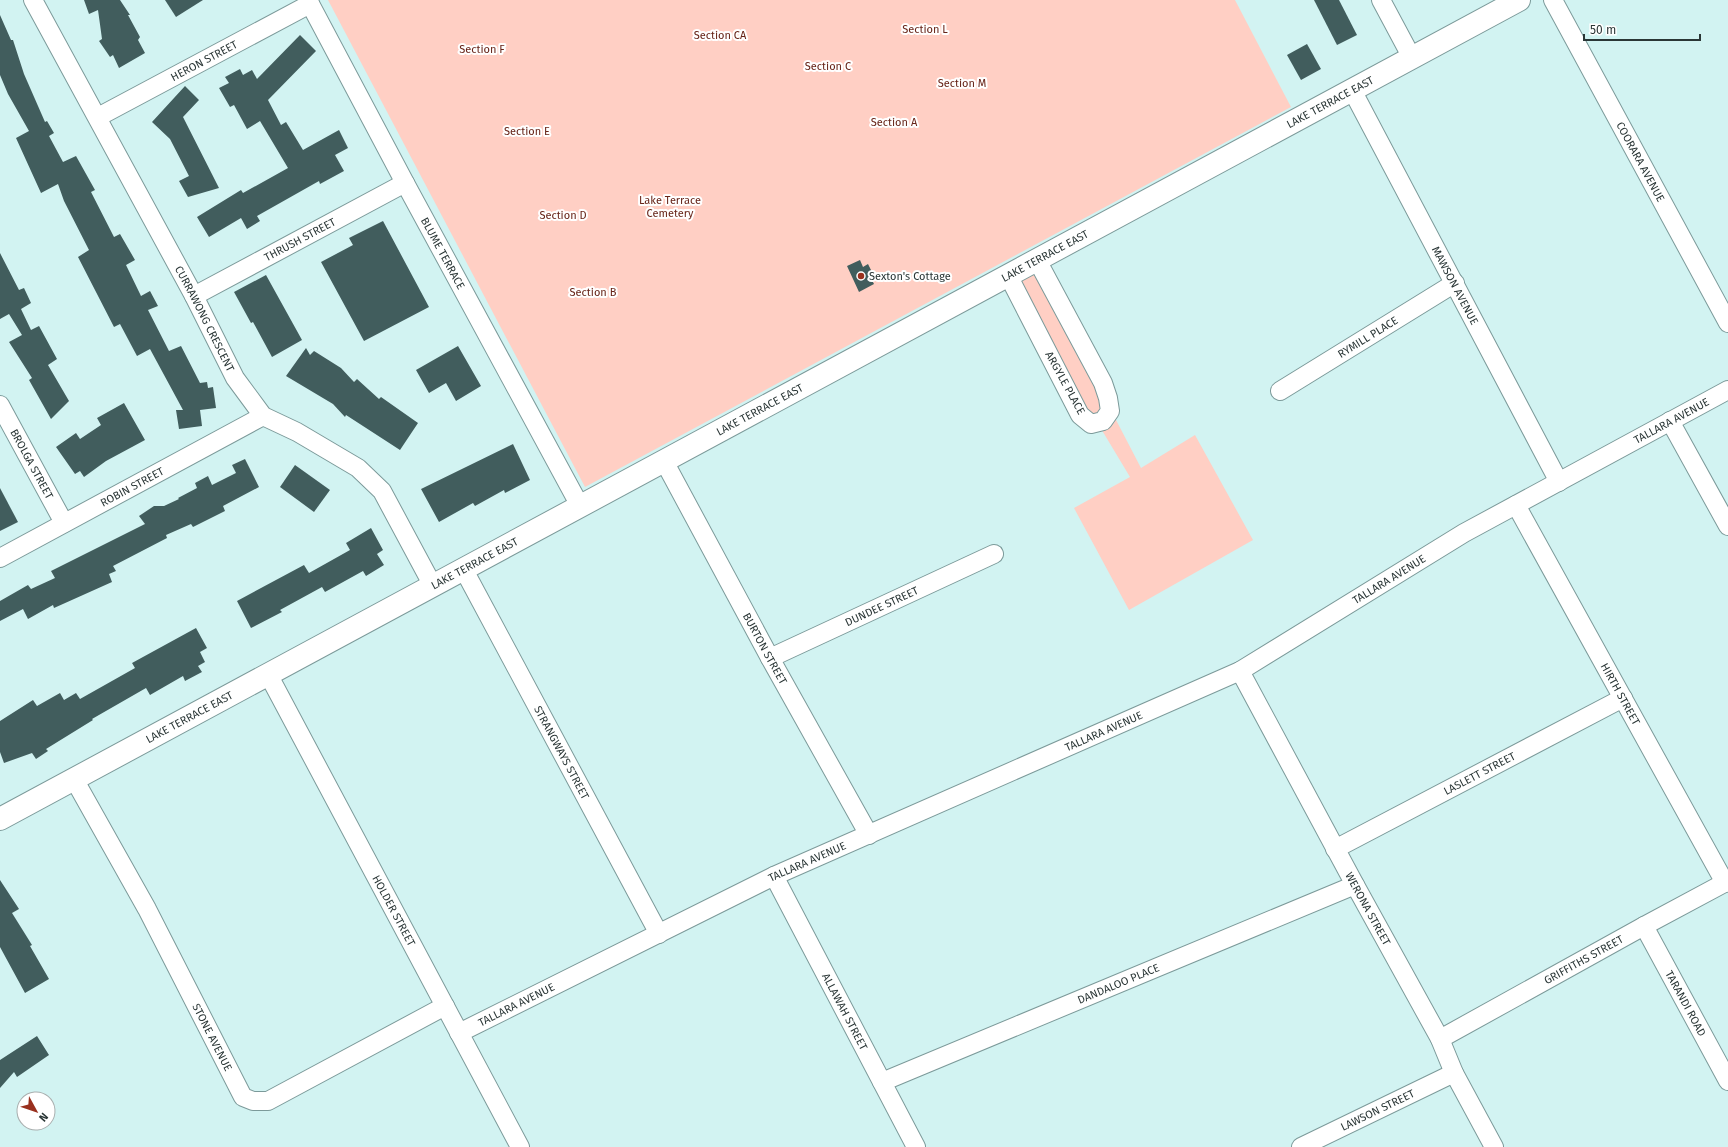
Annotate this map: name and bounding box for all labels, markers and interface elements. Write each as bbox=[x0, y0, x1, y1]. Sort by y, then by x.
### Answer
scale bar bbox=[1584, 16, 1700, 42]
park label: Section L bbox=[902, 23, 948, 36]
text: 50 m bbox=[1590, 23, 1616, 37]
park label: Section CA bbox=[694, 29, 747, 42]
street label: HERON STREET bbox=[168, 37, 240, 84]
park label: Section F bbox=[459, 43, 505, 56]
park label: Section C bbox=[805, 60, 851, 73]
street label: LAKE TERRACE EAST bbox=[1284, 73, 1376, 131]
park label: Section M bbox=[938, 77, 986, 90]
park label: Section A bbox=[871, 116, 918, 129]
street label: COORARA AVENUE bbox=[1614, 120, 1668, 204]
park label: Section E bbox=[504, 125, 550, 138]
park label: Lake Terrace Cemetery bbox=[639, 194, 701, 220]
park label: Section D bbox=[539, 209, 587, 222]
street label: THRUSH STREET bbox=[262, 215, 338, 264]
street label: BLUME TERRACE bbox=[418, 215, 468, 291]
street label: LAKE TERRACE EAST bbox=[999, 227, 1091, 284]
street label: MAWSON AVENUE bbox=[1429, 244, 1481, 327]
street label: CURRAWONG CRESCENT bbox=[172, 264, 237, 374]
place label: Sexton's Cottage bbox=[869, 270, 951, 283]
marker: Sexton's Cottage bbox=[856, 271, 866, 281]
park label: Section B bbox=[570, 286, 617, 299]
street label: RYMILL PLACE bbox=[1335, 313, 1400, 360]
street label: ARGYLE PLACE bbox=[1042, 349, 1088, 417]
street label: LAKE TERRACE EAST bbox=[714, 381, 806, 438]
street label: TALLARA AVENUE bbox=[1632, 395, 1711, 446]
street label: BROLGA STREET bbox=[8, 427, 56, 501]
street label: ROBIN STREET bbox=[98, 464, 166, 509]
street label: LAKE TERRACE EAST bbox=[429, 534, 520, 592]
street label: TALLARA AVENUE bbox=[1350, 552, 1428, 607]
street label: DUNDEE STREET bbox=[843, 583, 921, 629]
street label: BURTON STREET bbox=[740, 611, 790, 687]
street label: HIRTH STREET bbox=[1598, 661, 1643, 728]
street label: LAKE TERRACE EAST bbox=[144, 688, 235, 746]
street label: STRANGWAYS STREET bbox=[531, 704, 592, 802]
street label: TALLARA AVENUE bbox=[1063, 708, 1144, 754]
street label: LASLETT STREET bbox=[1441, 749, 1518, 797]
street label: TALLARA AVENUE bbox=[766, 839, 848, 884]
street label: WERONA STREET bbox=[1343, 870, 1394, 948]
street label: HOLDER STREET bbox=[370, 873, 418, 949]
street label: GRIFFITHS STREET bbox=[1542, 932, 1626, 987]
street label: DANDALOO PLACE bbox=[1075, 961, 1161, 1006]
street label: TARANDI ROAD bbox=[1663, 968, 1709, 1038]
street label: ALLAWAH STREET bbox=[820, 971, 871, 1052]
street label: TALLARA AVENUE bbox=[476, 980, 557, 1029]
street label: STONE AVENUE bbox=[190, 1001, 235, 1073]
street label: LAWSON STREET bbox=[1338, 1086, 1417, 1133]
north arrow bbox=[16, 1091, 56, 1131]
text: N bbox=[36, 1110, 51, 1124]

